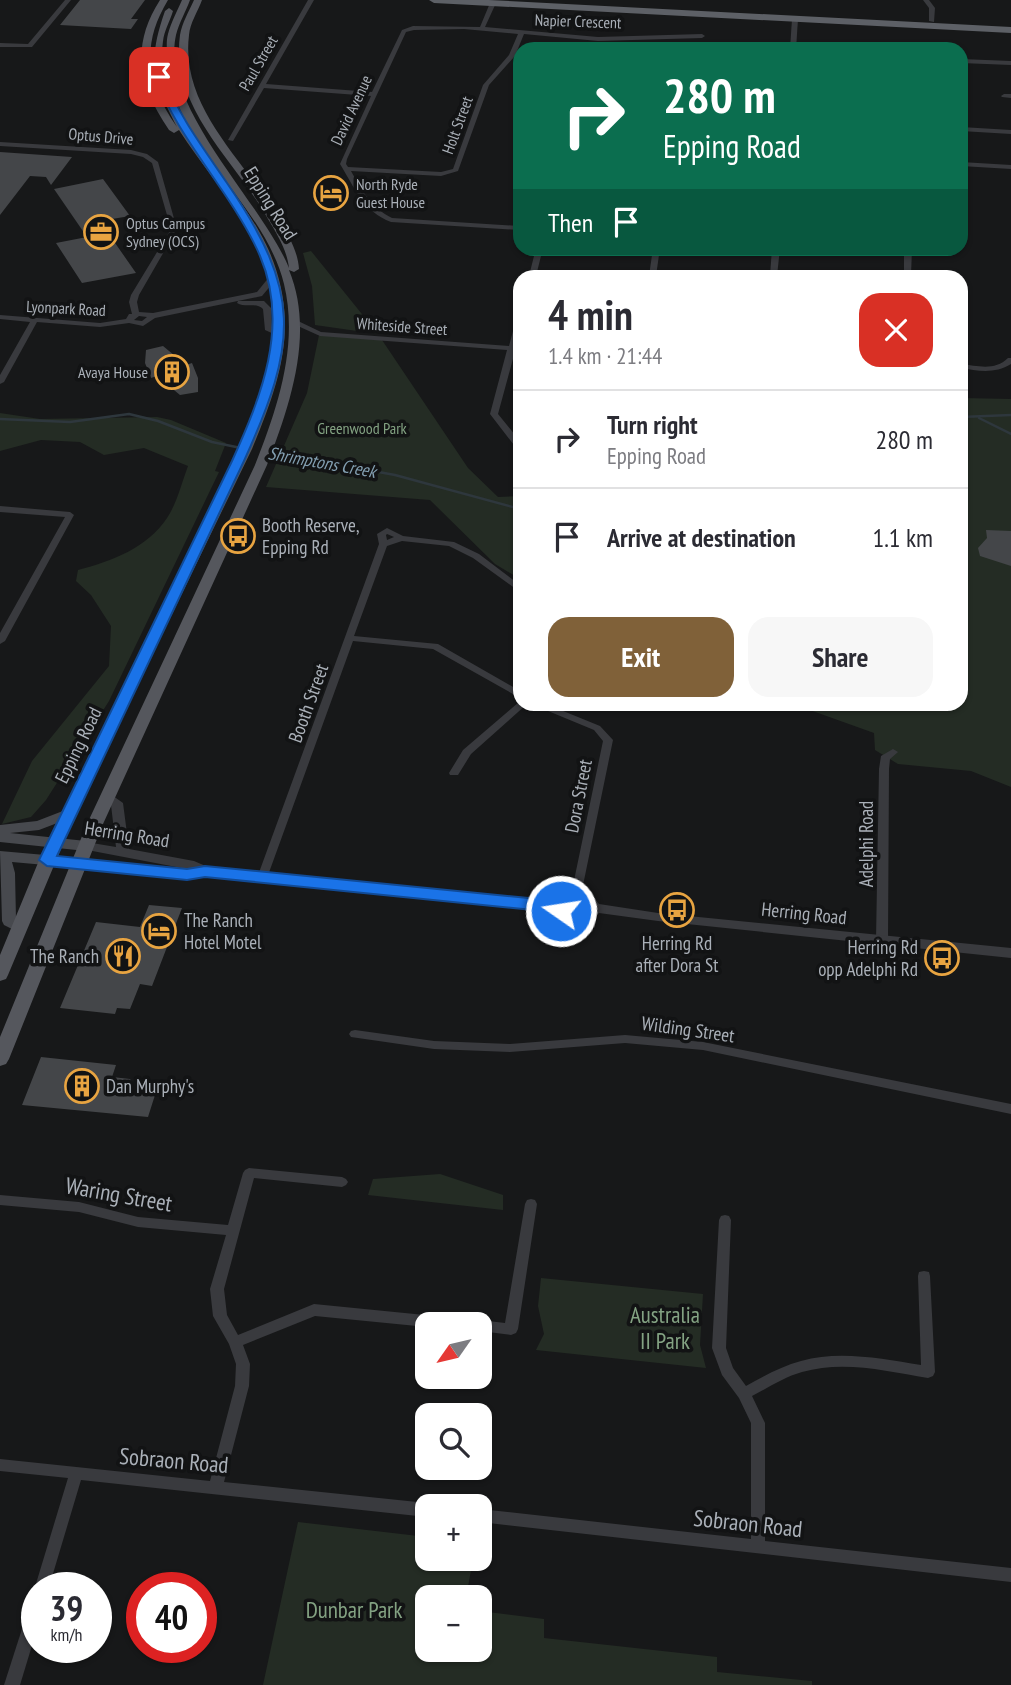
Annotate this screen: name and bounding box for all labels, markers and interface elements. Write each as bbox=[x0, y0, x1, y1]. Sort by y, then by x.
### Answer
street label: Napier Crescent bbox=[534, 9, 622, 33]
street label: Paul Street bbox=[234, 31, 282, 94]
pin bbox=[129, 47, 189, 107]
icon: arrive bbox=[140, 58, 178, 96]
text: 280 m bbox=[663, 63, 776, 127]
icon: right bbox=[548, 70, 639, 161]
street label: David Avenue bbox=[326, 72, 376, 148]
street label: Holt Street bbox=[437, 93, 477, 157]
street label: Optus Drive bbox=[68, 123, 134, 149]
text: Epping Road bbox=[663, 125, 801, 167]
street label: Epping Road bbox=[239, 162, 303, 244]
hotel icon: North Ryde Guest House bbox=[312, 174, 350, 212]
place label: North Ryde Guest House bbox=[356, 174, 425, 212]
icon: arrive bbox=[607, 203, 645, 241]
text: Then bbox=[548, 206, 593, 239]
office icon: Optus Campus Sydney (OCS) bbox=[82, 213, 120, 251]
place label: Optus Campus Sydney (OCS) bbox=[126, 213, 205, 251]
text: 4 min bbox=[548, 287, 633, 342]
button: close bbox=[859, 293, 933, 367]
street label: Lyonpark Road bbox=[26, 296, 106, 320]
street label: Whiteside Street bbox=[356, 313, 449, 339]
text: 1.4 km · 21:44 bbox=[548, 341, 662, 370]
building icon: Avaya House bbox=[153, 353, 191, 391]
place label: Avaya House bbox=[78, 362, 148, 382]
text: Turn right bbox=[607, 408, 698, 441]
park label: Greenwood Park bbox=[317, 418, 408, 438]
icon: right bbox=[548, 420, 586, 458]
text: 280 m bbox=[875, 423, 933, 456]
water label: Shrimptons Creek bbox=[266, 441, 380, 483]
text: Epping Road bbox=[607, 441, 706, 470]
place label: Booth Reserve, Epping Rd bbox=[262, 513, 359, 559]
bus stop icon: Booth Reserve, Epping Rd bbox=[219, 517, 257, 555]
icon: arrive bbox=[548, 518, 586, 556]
text: Arrive at destination bbox=[607, 521, 796, 554]
text: 1.1 km bbox=[872, 521, 933, 554]
button: Exit bbox=[548, 617, 734, 697]
button: Share bbox=[748, 617, 933, 697]
street label: Booth Street bbox=[283, 659, 334, 746]
street label: Epping Road bbox=[49, 703, 107, 787]
street label: Dora Street bbox=[559, 756, 597, 835]
street label: Adelphi Road bbox=[854, 801, 878, 887]
street label: Herring Road bbox=[83, 815, 171, 853]
position arrow bbox=[524, 874, 598, 948]
bus stop icon: Herring Rd after Dora St bbox=[658, 891, 696, 929]
street label: Herring Road bbox=[760, 897, 848, 929]
place label: The Ranch Hotel Motel bbox=[184, 908, 262, 954]
hotel icon: The Ranch Hotel Motel bbox=[140, 912, 178, 950]
place label: Herring Rd after Dora St bbox=[636, 931, 719, 977]
place label: Herring Rd opp Adelphi Rd bbox=[818, 935, 918, 981]
restaurant icon: The Ranch bbox=[104, 937, 142, 975]
bus stop icon: Herring Rd opp Adelphi Rd bbox=[923, 939, 961, 977]
place label: The Ranch bbox=[30, 944, 99, 968]
street label: Wilding Street bbox=[640, 1011, 737, 1048]
building icon: Dan Murphy's bbox=[63, 1067, 101, 1105]
place label: Dan Murphy's bbox=[106, 1074, 194, 1098]
street label: Waring Street bbox=[63, 1170, 175, 1218]
park label: Australia II Park bbox=[630, 1300, 700, 1355]
north arrow bbox=[415, 1312, 492, 1390]
map controls bbox=[415, 1312, 492, 1662]
button: search bbox=[415, 1403, 492, 1480]
street label: Sobraon Road bbox=[118, 1441, 230, 1479]
button: + bbox=[415, 1494, 492, 1571]
street label: Sobraon Road bbox=[692, 1503, 804, 1543]
speed limit sign: 40 bbox=[126, 1572, 217, 1663]
text: 39 bbox=[50, 1585, 83, 1631]
button: − bbox=[415, 1585, 492, 1662]
park label: Dunbar Park bbox=[306, 1595, 402, 1624]
text: km/h bbox=[51, 1623, 82, 1646]

